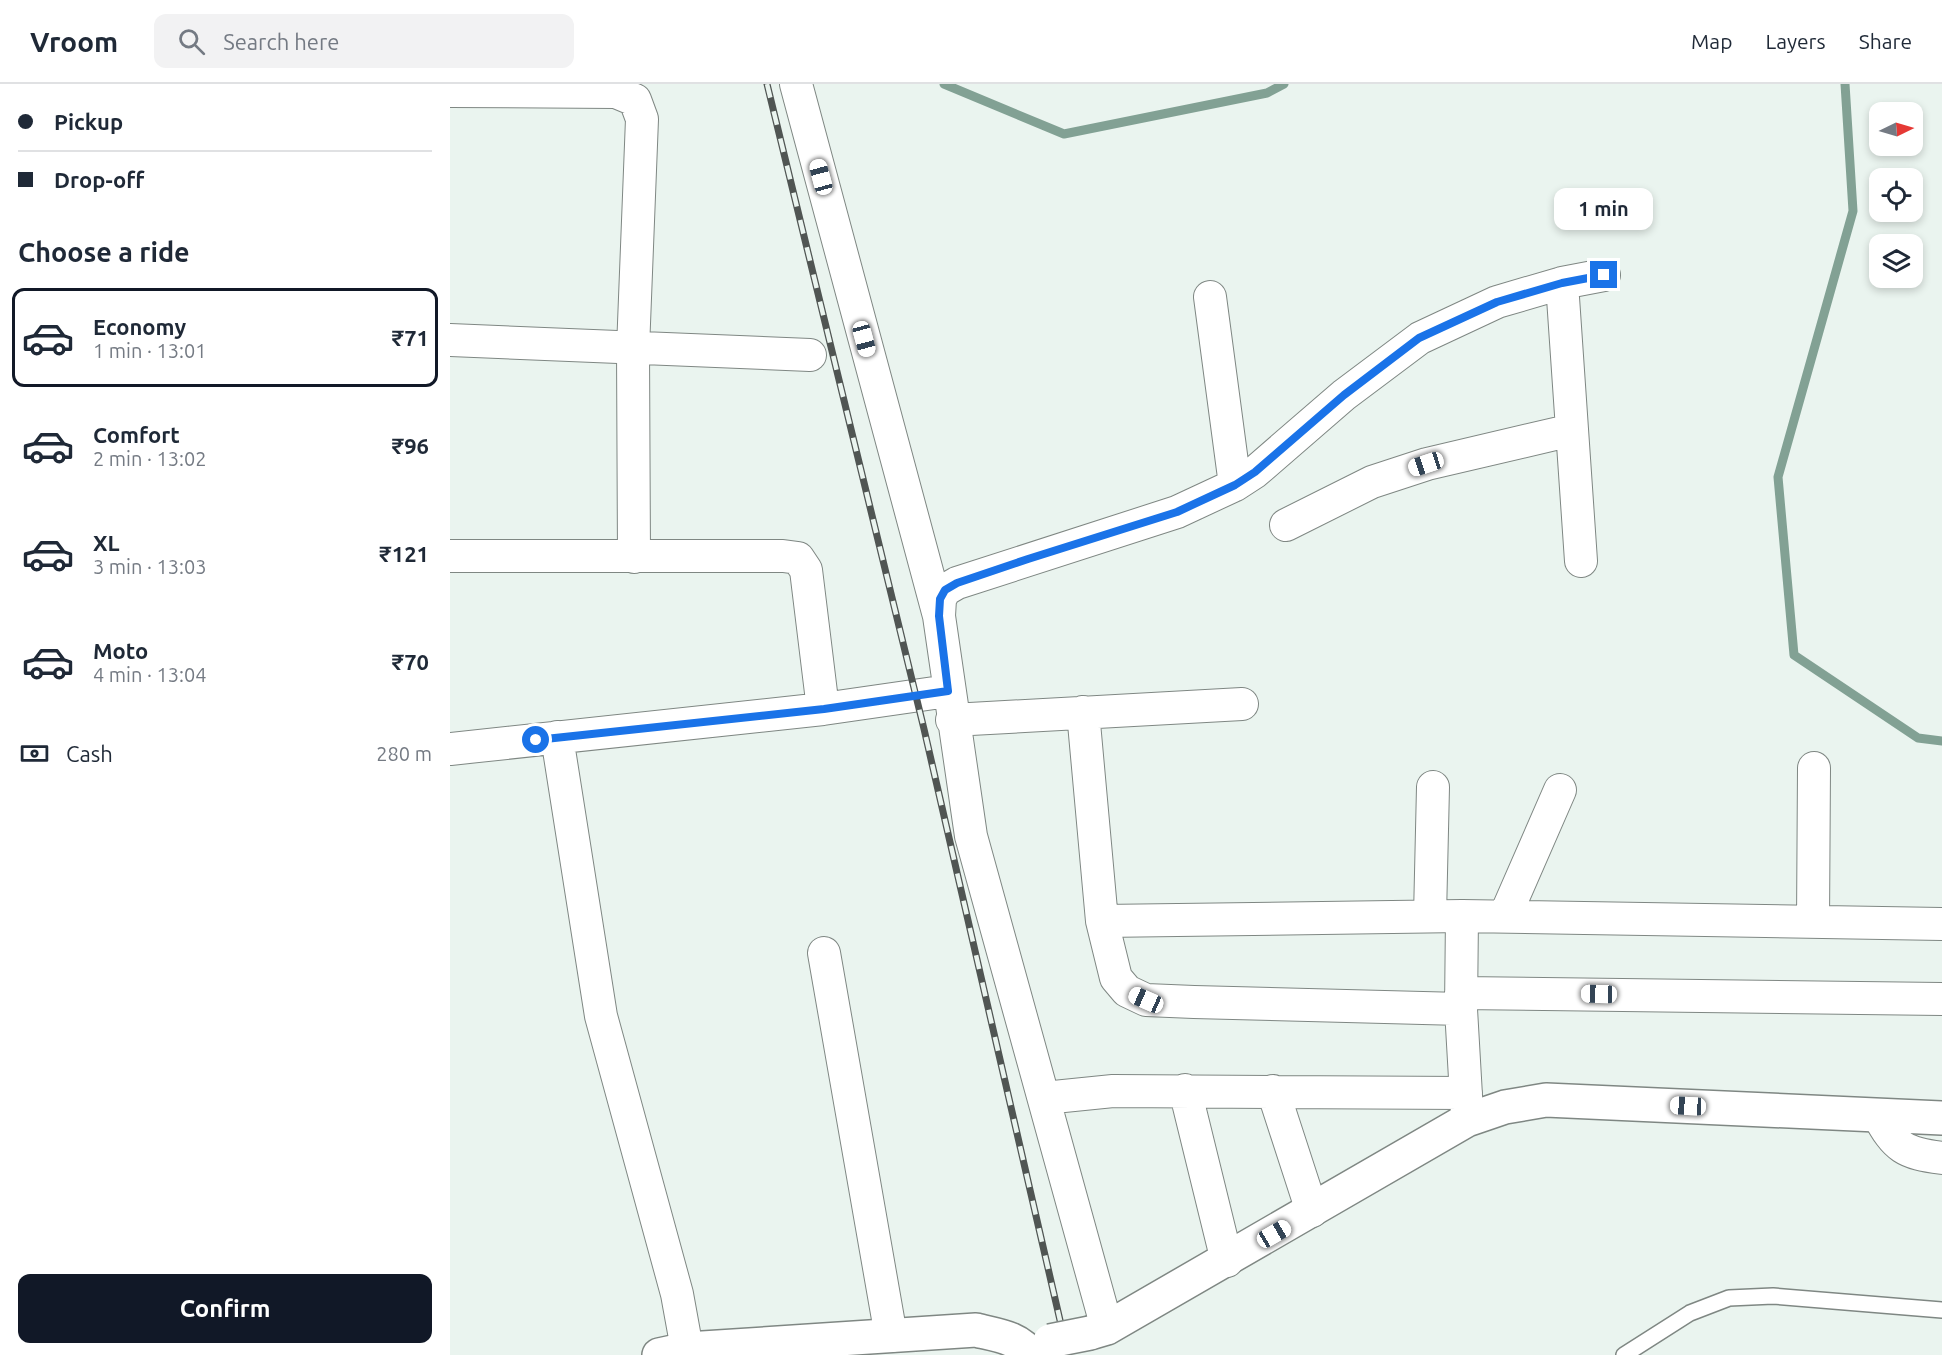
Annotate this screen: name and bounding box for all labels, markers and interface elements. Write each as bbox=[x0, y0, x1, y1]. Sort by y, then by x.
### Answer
search box bbox=[154, 14, 574, 68]
icon: search bbox=[175, 25, 208, 58]
text: Vroom bbox=[30, 26, 118, 57]
text: Search here bbox=[223, 29, 339, 54]
text: Map bbox=[1691, 29, 1732, 53]
text: Layers bbox=[1765, 29, 1826, 53]
text: Share bbox=[1859, 29, 1912, 53]
north arrow bbox=[1869, 102, 1923, 156]
map controls bbox=[1869, 102, 1923, 288]
text: Pickup bbox=[54, 109, 123, 134]
car bbox=[808, 157, 834, 197]
text: Drop-off bbox=[54, 167, 144, 192]
button: locate bbox=[1869, 168, 1923, 222]
callout: 1 min bbox=[1554, 188, 1654, 230]
text: 1 min bbox=[1578, 197, 1629, 220]
button: layers bbox=[1869, 234, 1923, 288]
text: Choose a ride bbox=[18, 237, 190, 267]
route end bbox=[1590, 261, 1617, 288]
icon: car bbox=[21, 311, 75, 365]
text: Economy bbox=[93, 314, 186, 339]
car bbox=[851, 319, 877, 359]
text: ₹71 bbox=[392, 325, 429, 350]
text: 1 min · 13:01 bbox=[93, 339, 207, 362]
icon: car bbox=[21, 419, 75, 473]
text: Comfort bbox=[93, 422, 180, 447]
text: ₹96 bbox=[392, 433, 429, 458]
text: 2 min · 13:02 bbox=[93, 447, 207, 470]
car bbox=[1406, 450, 1446, 478]
icon: car bbox=[21, 527, 75, 581]
text: XL bbox=[93, 530, 120, 555]
text: ₹121 bbox=[379, 541, 429, 566]
text: 3 min · 13:03 bbox=[93, 555, 207, 578]
icon: car bbox=[21, 635, 75, 689]
text: Moto bbox=[93, 638, 148, 663]
text: ₹70 bbox=[392, 649, 429, 674]
text: 4 min · 13:04 bbox=[93, 663, 207, 686]
route start bbox=[522, 726, 549, 753]
icon: cash bbox=[18, 737, 51, 770]
text: Cash bbox=[66, 741, 113, 766]
text: 280 m bbox=[376, 742, 432, 765]
car bbox=[1126, 984, 1166, 1016]
car bbox=[1581, 985, 1617, 1003]
car bbox=[1670, 1096, 1706, 1116]
car bbox=[1254, 1217, 1294, 1251]
button: Confirm bbox=[18, 1274, 432, 1343]

